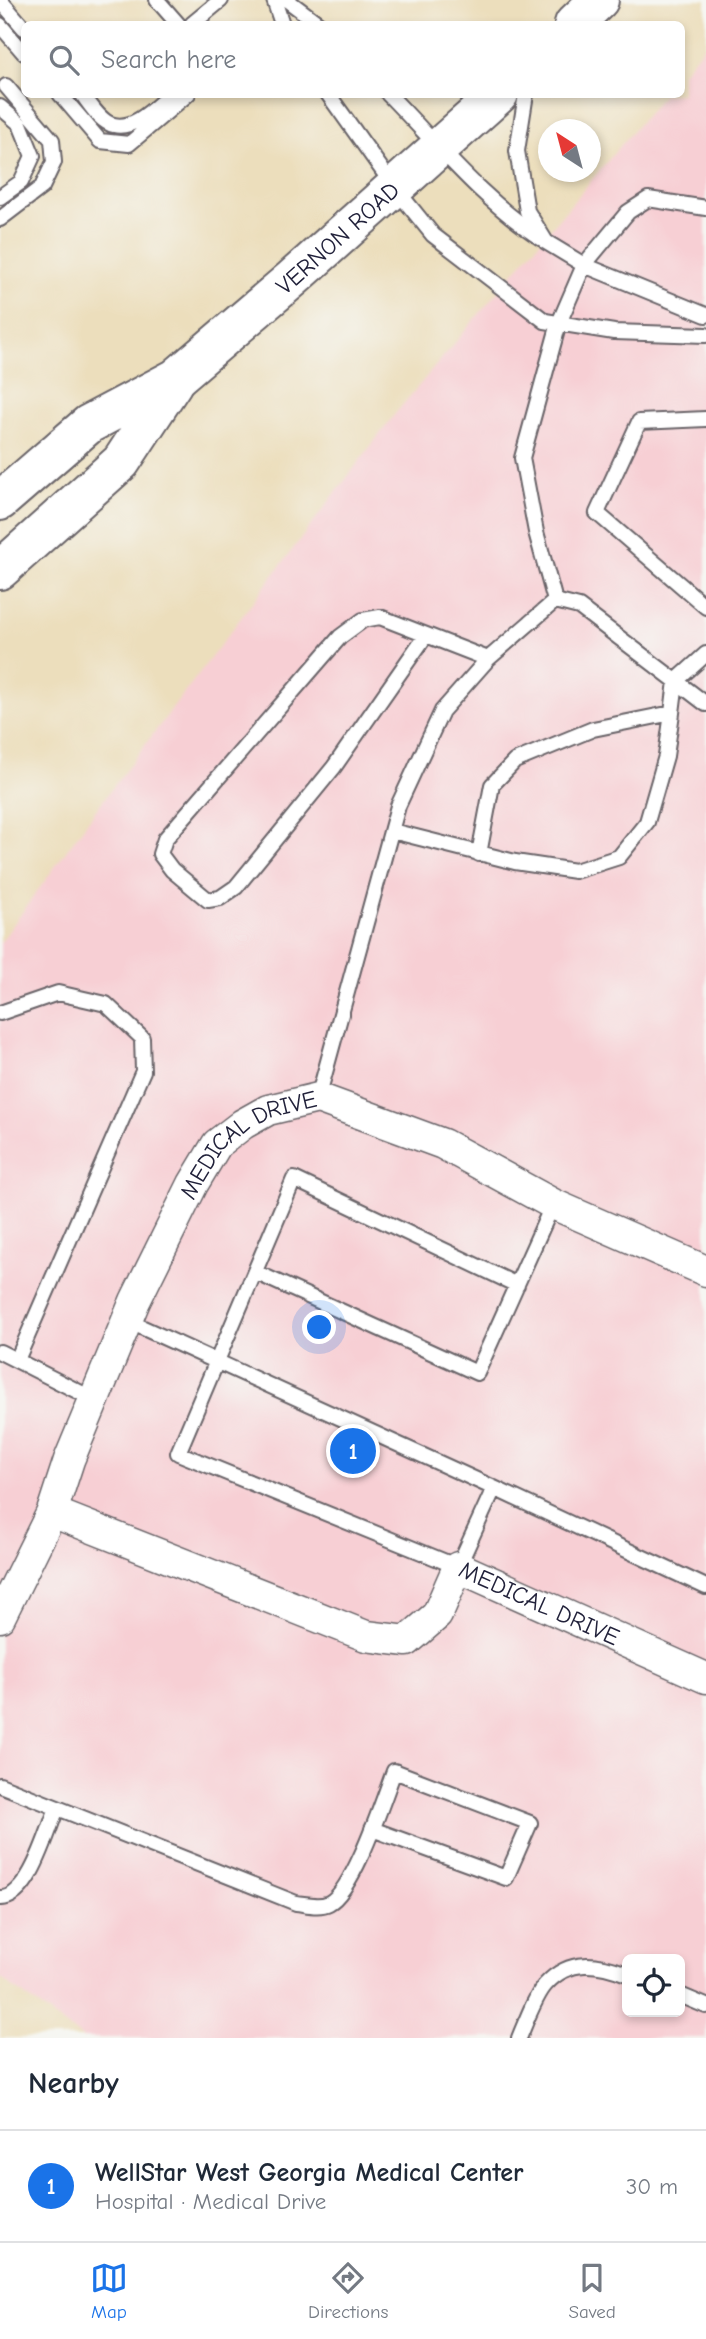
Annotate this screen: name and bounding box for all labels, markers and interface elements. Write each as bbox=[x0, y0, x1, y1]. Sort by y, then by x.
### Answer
search box bbox=[21, 21, 685, 98]
icon: search bbox=[45, 41, 83, 79]
text: Search here bbox=[101, 45, 236, 75]
north arrow bbox=[538, 119, 601, 182]
street label: VERNON ROAD bbox=[270, 176, 405, 300]
street label: MEDICAL DRIVE bbox=[174, 1085, 320, 1204]
your location bbox=[302, 1310, 336, 1344]
pin: 1 bbox=[330, 1425, 376, 1477]
street label: MEDICAL DRIVE bbox=[455, 1555, 624, 1651]
map controls bbox=[622, 1954, 685, 2017]
button: locate bbox=[622, 1954, 685, 2017]
text: Nearby bbox=[28, 2066, 119, 2101]
text: WellStar West Georgia Medical Center bbox=[95, 2158, 524, 2188]
text: 1 bbox=[46, 2173, 56, 2200]
text: 30 m bbox=[626, 2173, 678, 2200]
text: Hospital · Medical Drive bbox=[95, 2188, 326, 2215]
tab: Map bbox=[90, 2259, 128, 2323]
tab: Directions bbox=[308, 2259, 388, 2323]
tab: Saved bbox=[569, 2259, 616, 2323]

